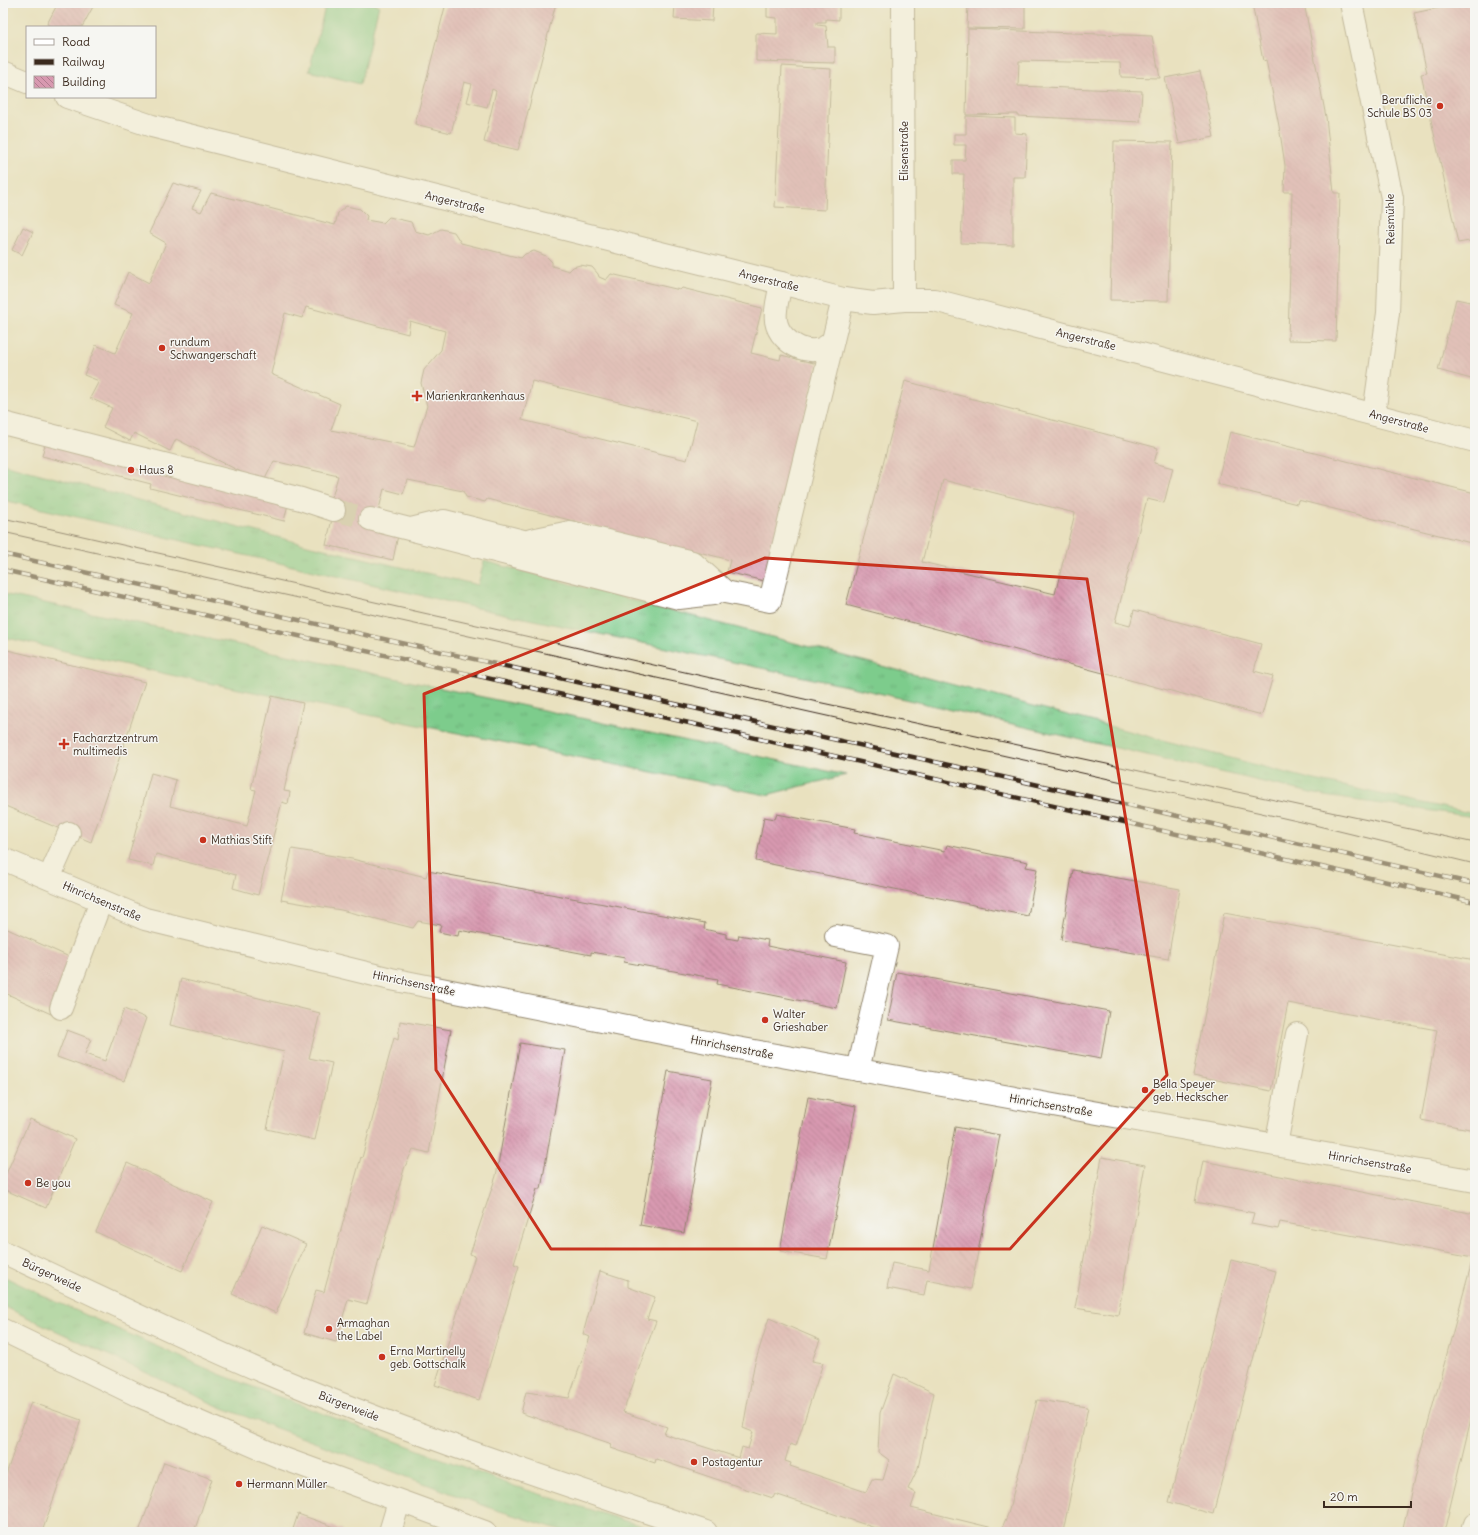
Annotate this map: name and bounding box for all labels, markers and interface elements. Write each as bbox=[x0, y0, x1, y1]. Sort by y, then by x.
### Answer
legend bbox=[26, 26, 156, 98]
text: Road bbox=[62, 34, 90, 49]
text: Railway bbox=[62, 54, 105, 69]
text: Building bbox=[62, 74, 106, 89]
place label: Berufliche Schule BS 03 bbox=[1367, 93, 1432, 120]
marker: Berufliche Schule BS 03 bbox=[1435, 101, 1445, 111]
street label: Elisenstraße bbox=[897, 121, 911, 181]
street label: Angerstraße bbox=[424, 188, 486, 216]
street label: Reismühle bbox=[1383, 193, 1397, 245]
street label: Angerstraße bbox=[738, 266, 800, 294]
street label: Angerstraße bbox=[1055, 325, 1117, 353]
place label: rundum Schwangerschaft bbox=[170, 335, 257, 362]
marker: rundum Schwangerschaft bbox=[157, 343, 167, 353]
place label: Marienkrankenhaus bbox=[426, 389, 525, 403]
marker: Marienkrankenhaus bbox=[411, 390, 423, 402]
street label: Angerstraße bbox=[1368, 406, 1430, 436]
place label: Haus 8 bbox=[139, 463, 174, 477]
marker: Haus 8 bbox=[126, 465, 136, 475]
place label: Facharztzentrum multimedis bbox=[73, 731, 158, 758]
marker: Facharztzentrum multimedis bbox=[58, 738, 70, 750]
place label: Mathias Stift bbox=[211, 833, 272, 847]
marker: Mathias Stift bbox=[198, 835, 208, 845]
street label: Hinrichsenstraße bbox=[61, 878, 144, 924]
street label: Hinrichsenstraße bbox=[371, 967, 457, 999]
place label: Walter Grieshaber bbox=[773, 1007, 828, 1034]
marker: Walter Grieshaber bbox=[760, 1015, 770, 1025]
street label: Hinrichsenstraße bbox=[689, 1032, 775, 1062]
place label: Bella Speyer geb. Heckscher bbox=[1153, 1077, 1229, 1104]
marker: Bella Speyer geb. Heckscher bbox=[1140, 1085, 1150, 1095]
street label: Hinrichsenstraße bbox=[1008, 1091, 1094, 1119]
street label: Hinrichsenstraße bbox=[1327, 1148, 1413, 1176]
place label: Be you bbox=[36, 1176, 71, 1190]
marker: Be you bbox=[23, 1178, 33, 1188]
street label: Bürgerweide bbox=[20, 1255, 84, 1295]
place label: Armaghan the Label bbox=[337, 1316, 390, 1343]
marker: Armaghan the Label bbox=[324, 1324, 334, 1334]
place label: Erna Martinelly geb. Gottschalk bbox=[390, 1344, 466, 1371]
marker: Erna Martinelly geb. Gottschalk bbox=[377, 1352, 387, 1362]
street label: Bürgerweide bbox=[317, 1388, 381, 1424]
place label: Postagentur bbox=[702, 1455, 763, 1469]
marker: Postagentur bbox=[689, 1457, 699, 1467]
place label: Hermann Müller bbox=[247, 1477, 328, 1491]
marker: Hermann Müller bbox=[234, 1479, 244, 1489]
scale bar bbox=[1324, 1483, 1411, 1509]
text: 20 m bbox=[1330, 1489, 1358, 1504]

